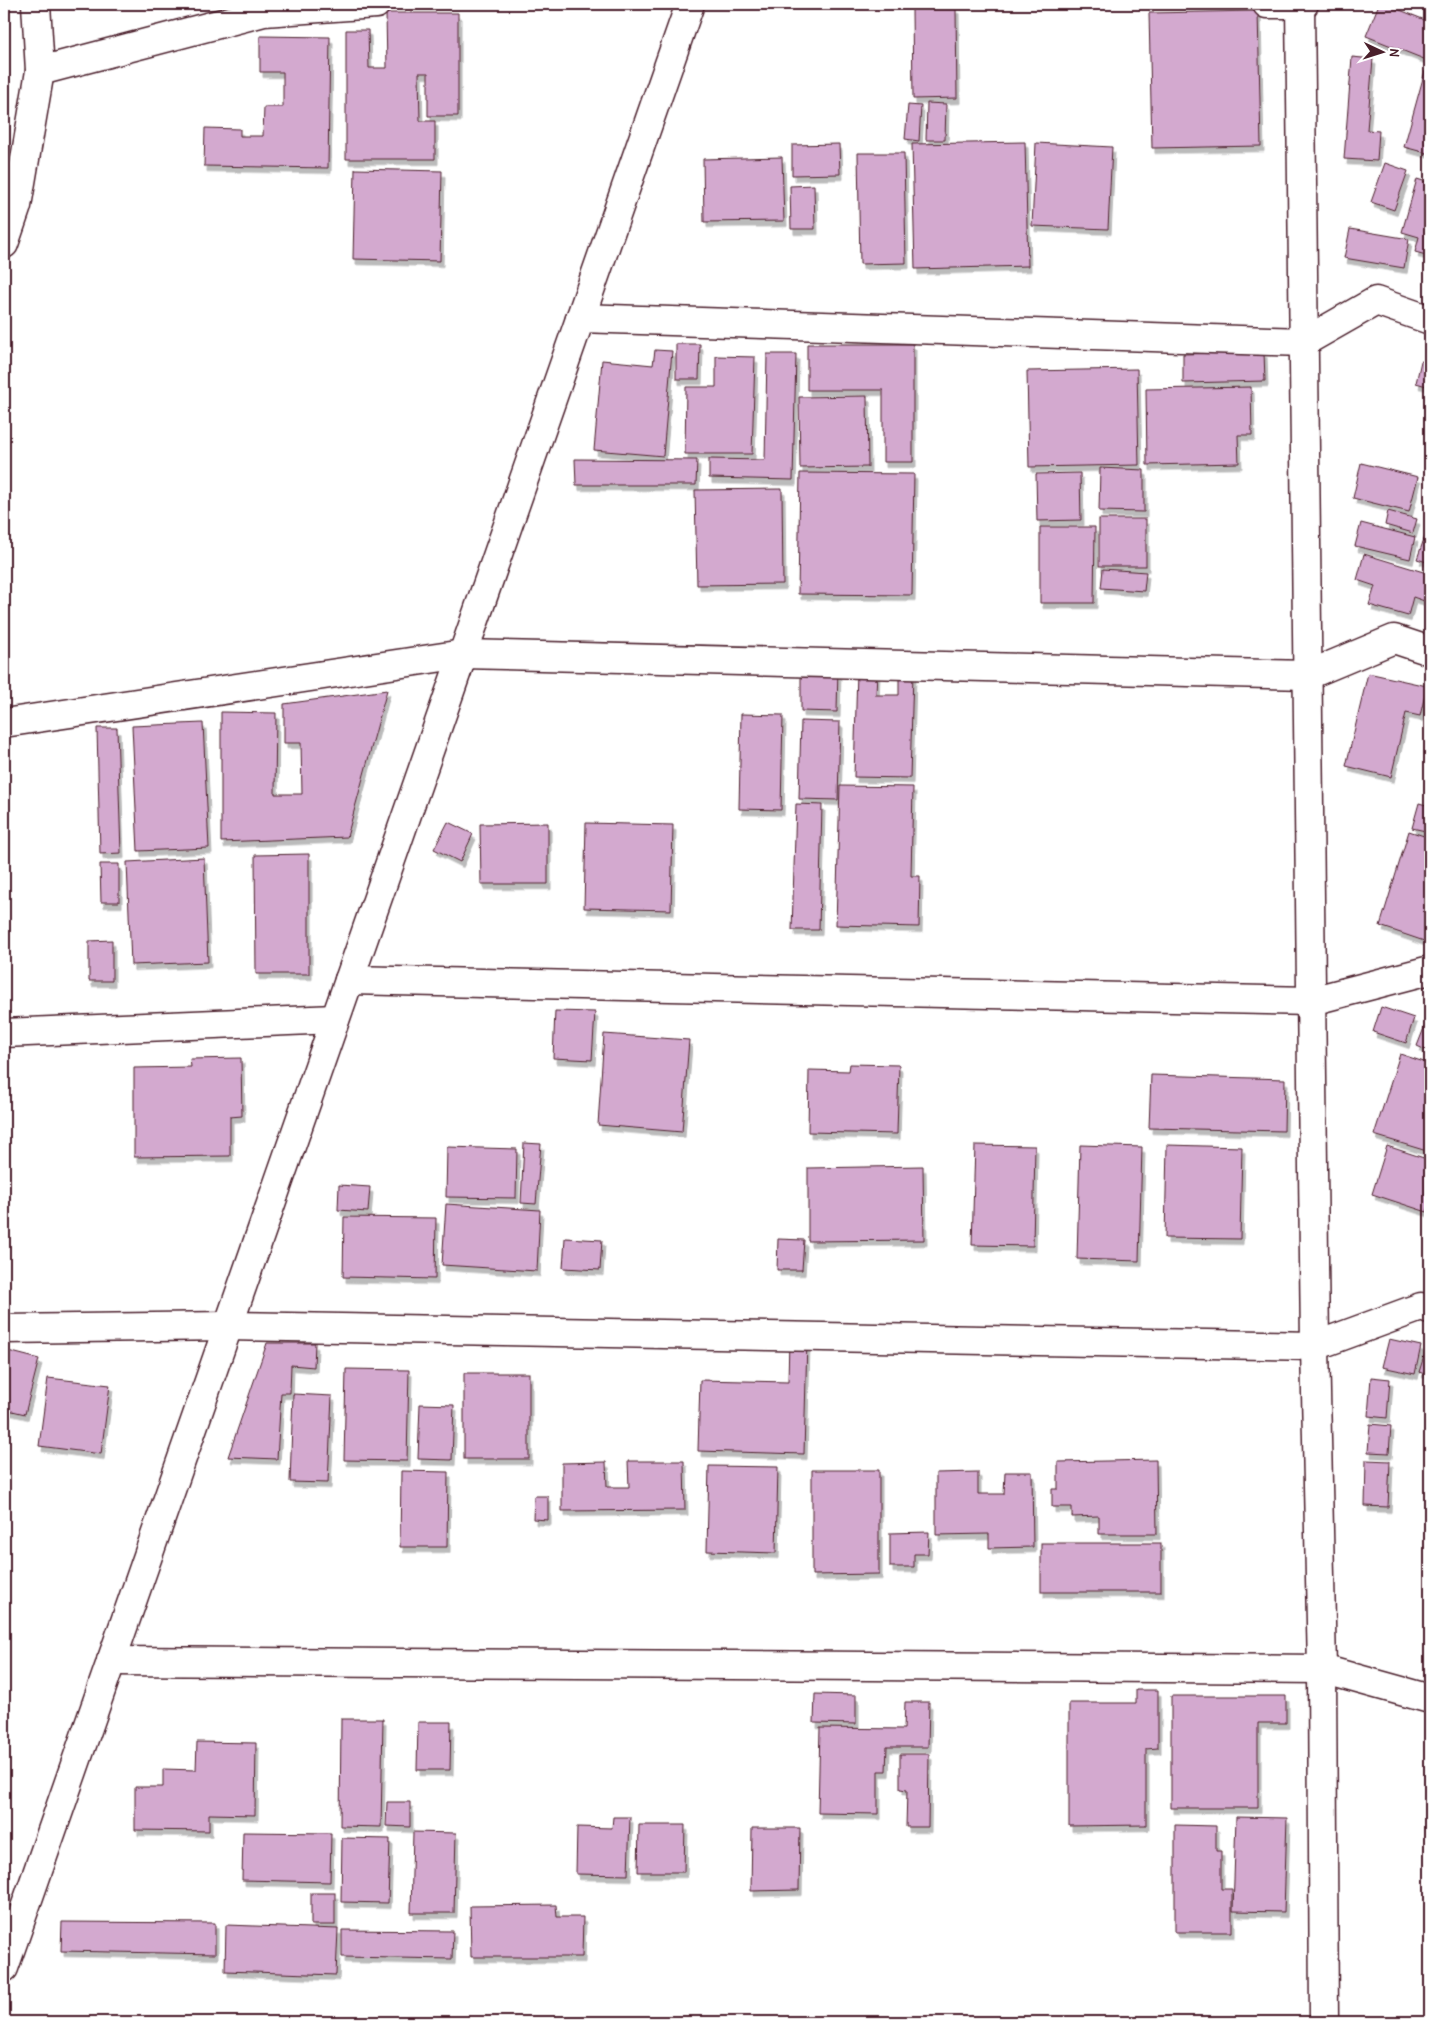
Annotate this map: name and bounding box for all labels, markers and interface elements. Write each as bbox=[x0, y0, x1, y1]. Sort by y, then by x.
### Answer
north arrow bbox=[1356, 28, 1406, 78]
text: N bbox=[1386, 49, 1405, 58]

